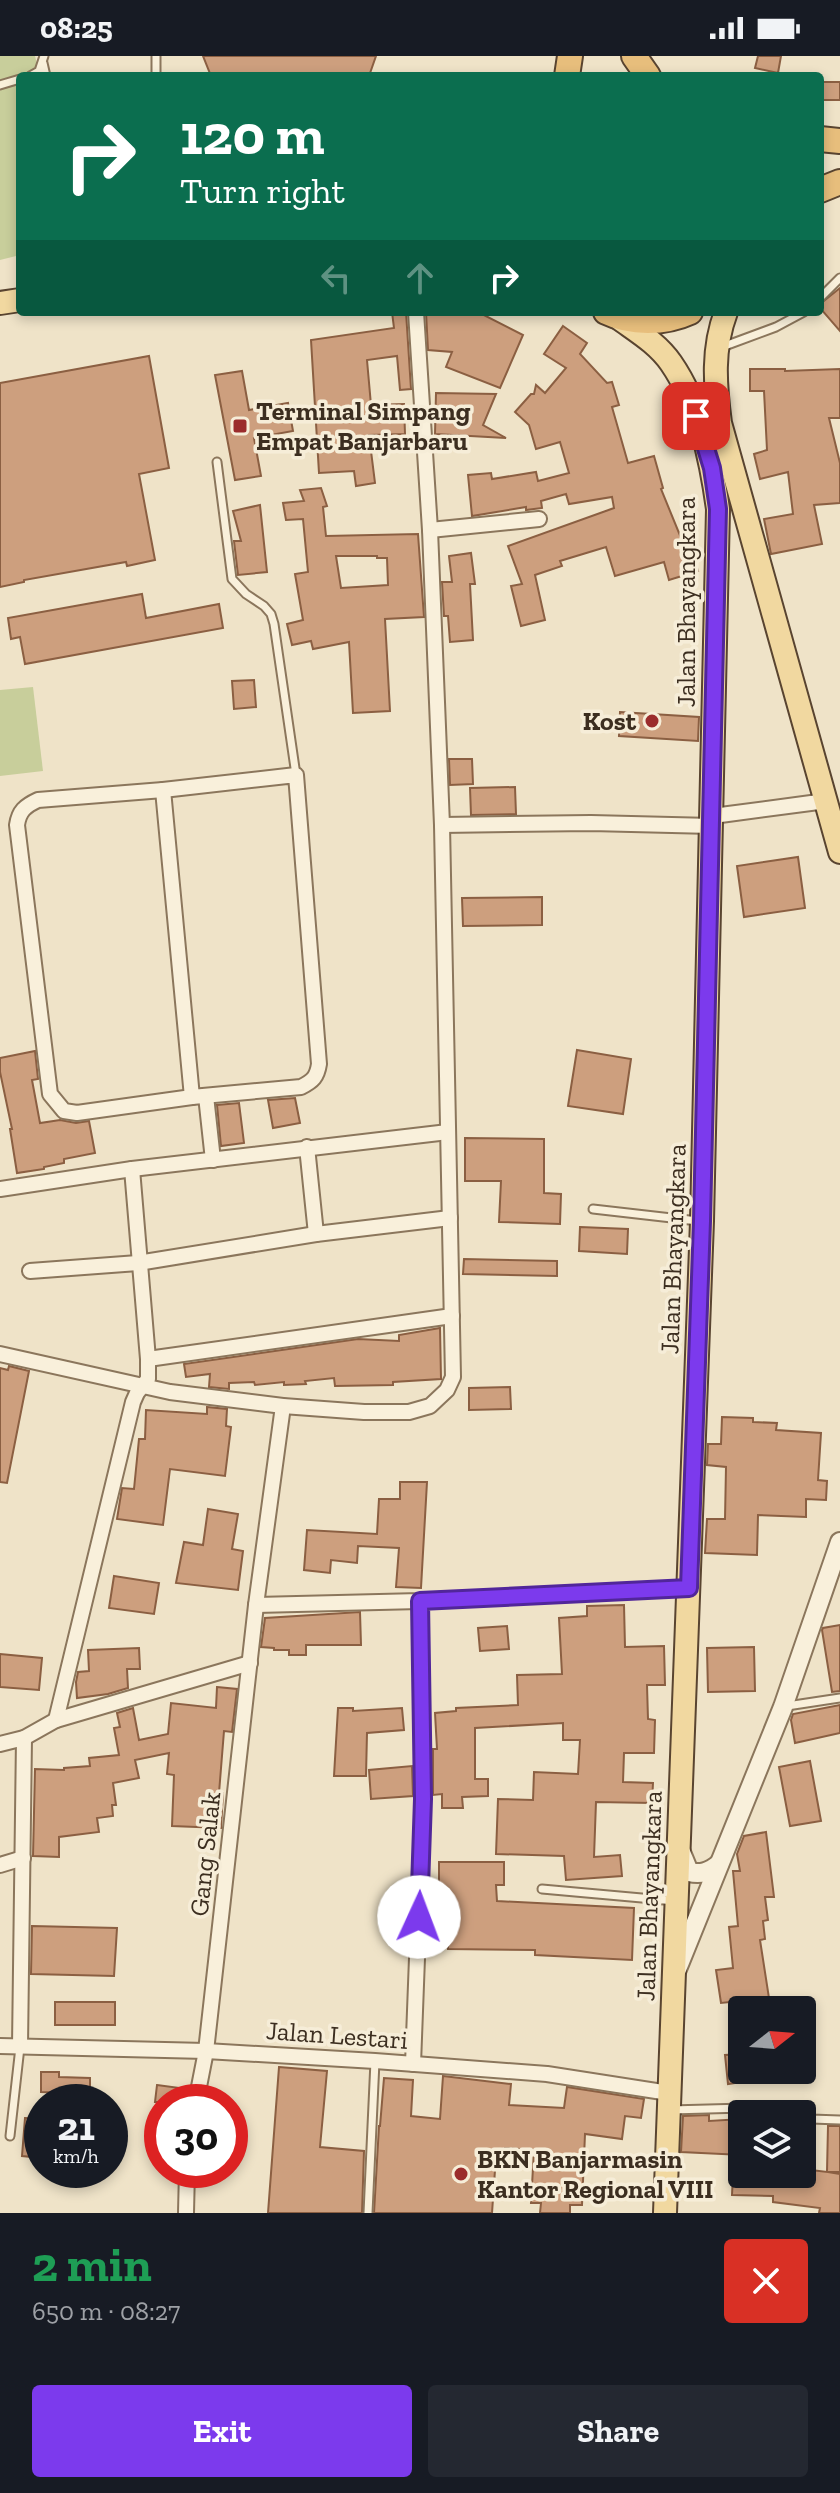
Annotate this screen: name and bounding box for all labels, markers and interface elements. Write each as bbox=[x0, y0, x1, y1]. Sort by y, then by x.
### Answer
text: 08:25 bbox=[40, 10, 113, 46]
text: 120 m bbox=[180, 101, 324, 168]
icon: right bbox=[48, 104, 152, 208]
text: Turn right bbox=[180, 169, 345, 212]
icon: left bbox=[314, 256, 358, 300]
icon: ahead bbox=[398, 256, 442, 300]
icon: right bbox=[482, 256, 526, 300]
pin bbox=[662, 382, 730, 450]
icon: arrive bbox=[674, 394, 718, 438]
place label: Terminal Simpang Empat Banjarbaru bbox=[256, 395, 471, 457]
marker: Terminal Simpang Empat Banjarbaru bbox=[231, 417, 249, 435]
street label: Jalan Bhayangkara bbox=[670, 496, 702, 707]
place label: Kost bbox=[583, 705, 637, 737]
marker: Kost bbox=[643, 712, 661, 730]
street label: Jalan Bhayangkara bbox=[653, 1143, 693, 1355]
street label: Gang Salak bbox=[183, 1790, 227, 1918]
street label: Jalan Bhayangkara bbox=[629, 1790, 669, 2002]
position arrow bbox=[377, 1875, 461, 1959]
north arrow bbox=[728, 1996, 816, 2084]
map controls bbox=[728, 1996, 816, 2188]
street label: Jalan Lestari bbox=[265, 2014, 409, 2056]
speed limit sign: 30 bbox=[144, 2084, 248, 2188]
button: layers bbox=[728, 2100, 816, 2188]
text: 21 bbox=[57, 2102, 95, 2150]
place label: BKN Banjarmasin Kantor Regional VIII bbox=[477, 2143, 713, 2205]
text: km/h bbox=[53, 2144, 99, 2168]
marker: BKN Banjarmasin Kantor Regional VIII bbox=[452, 2165, 470, 2183]
text: 2 min bbox=[32, 2236, 152, 2293]
button: close bbox=[724, 2239, 808, 2323]
text: 650 m · 08:27 bbox=[32, 2295, 180, 2327]
button: Exit bbox=[32, 2385, 412, 2477]
button: Share bbox=[428, 2385, 808, 2477]

